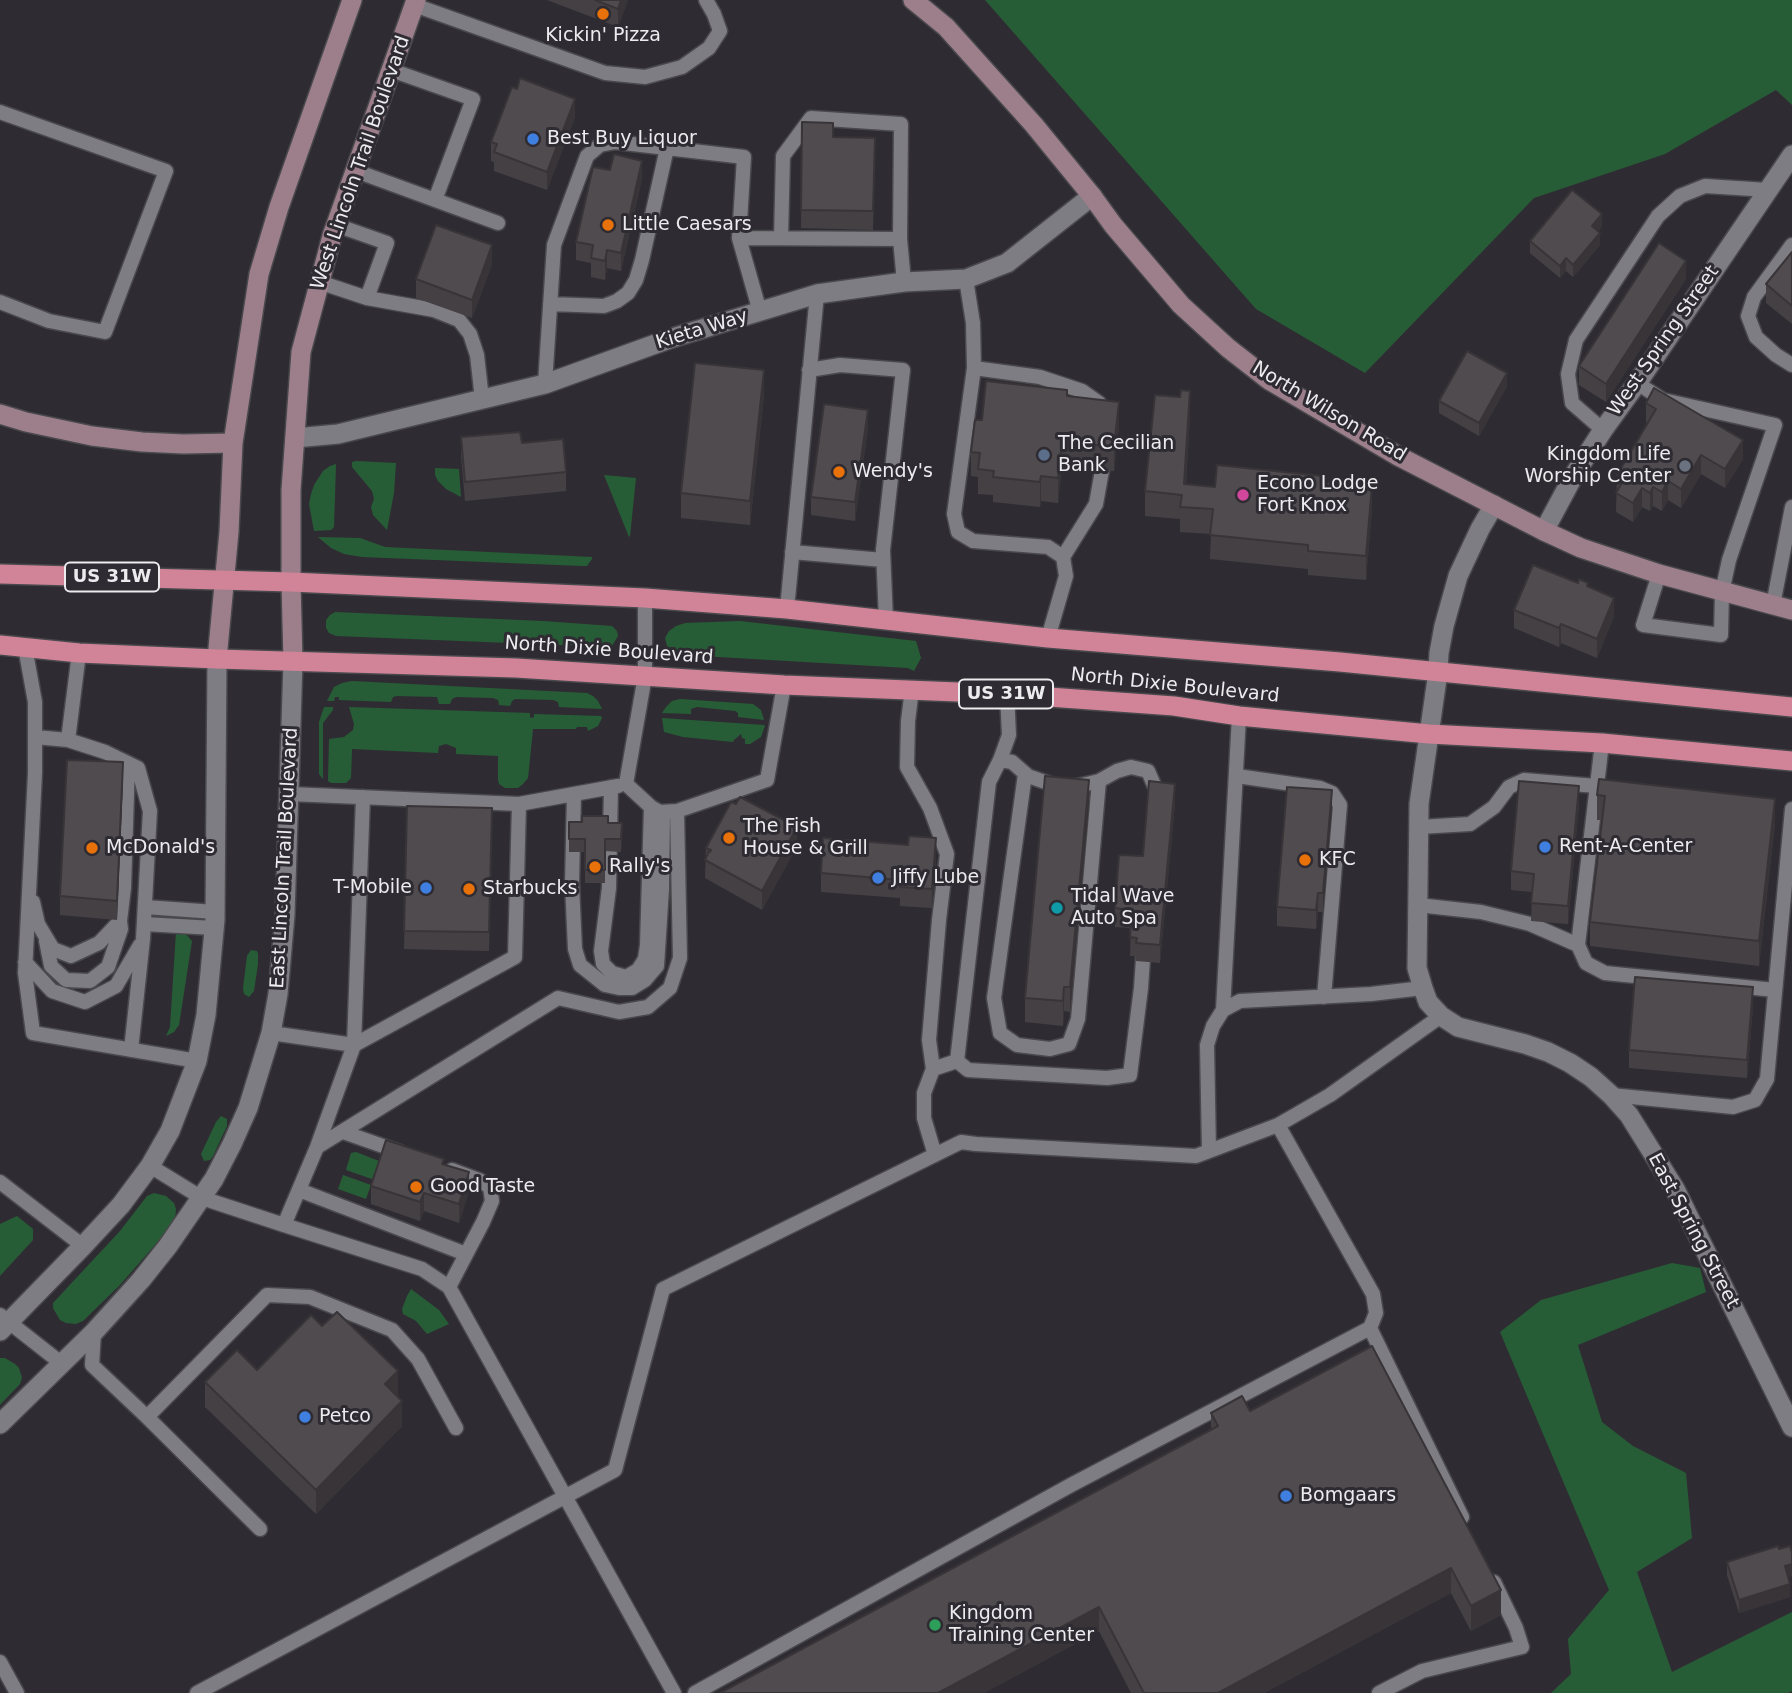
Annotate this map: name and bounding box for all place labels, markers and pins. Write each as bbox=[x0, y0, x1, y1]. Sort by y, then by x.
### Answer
marker: Kickin' Pizza bbox=[595, 6, 611, 22]
place label: Kickin' Pizza bbox=[545, 25, 661, 47]
place label: Best Buy Liquor bbox=[547, 128, 697, 150]
marker: Best Buy Liquor bbox=[525, 131, 541, 147]
place label: Little Caesars bbox=[622, 214, 752, 236]
marker: Little Caesars bbox=[600, 217, 616, 233]
place label: The Cecilian Bank bbox=[1058, 433, 1174, 477]
place label: Kingdom Life Worship Center bbox=[1525, 444, 1671, 488]
marker: The Cecilian Bank bbox=[1036, 447, 1052, 463]
marker: Kingdom Life Worship Center bbox=[1677, 458, 1693, 474]
place label: Wendy's bbox=[853, 461, 933, 483]
marker: Wendy's bbox=[831, 464, 847, 480]
place label: Econo Lodge Fort Knox bbox=[1257, 473, 1378, 517]
marker: Econo Lodge Fort Knox bbox=[1235, 487, 1251, 503]
place label: The Fish House & Grill bbox=[743, 816, 868, 860]
marker: The Fish House & Grill bbox=[721, 830, 737, 846]
place label: Rent-A-Center bbox=[1559, 836, 1692, 858]
place label: McDonald's bbox=[106, 837, 215, 859]
marker: Rent-A-Center bbox=[1537, 839, 1553, 855]
marker: McDonald's bbox=[84, 840, 100, 856]
place label: KFC bbox=[1319, 849, 1356, 871]
marker: KFC bbox=[1297, 852, 1313, 868]
place label: Rally's bbox=[609, 856, 670, 878]
marker: Rally's bbox=[587, 859, 603, 875]
place label: Jiffy Lube bbox=[892, 867, 979, 889]
marker: Jiffy Lube bbox=[870, 870, 886, 886]
place label: T-Mobile bbox=[333, 877, 412, 899]
place label: Starbucks bbox=[483, 878, 577, 900]
marker: T-Mobile bbox=[418, 880, 434, 896]
marker: Starbucks bbox=[461, 881, 477, 897]
place label: Tidal Wave Auto Spa bbox=[1071, 886, 1174, 930]
marker: Tidal Wave Auto Spa bbox=[1049, 900, 1065, 916]
place label: Good Taste bbox=[430, 1176, 535, 1198]
marker: Good Taste bbox=[408, 1179, 424, 1195]
place label: Petco bbox=[319, 1406, 371, 1428]
marker: Petco bbox=[297, 1409, 313, 1425]
place label: Bomgaars bbox=[1300, 1485, 1396, 1507]
marker: Bomgaars bbox=[1278, 1488, 1294, 1504]
place label: Kingdom Training Center bbox=[949, 1603, 1094, 1647]
marker: Kingdom Training Center bbox=[927, 1617, 943, 1633]

